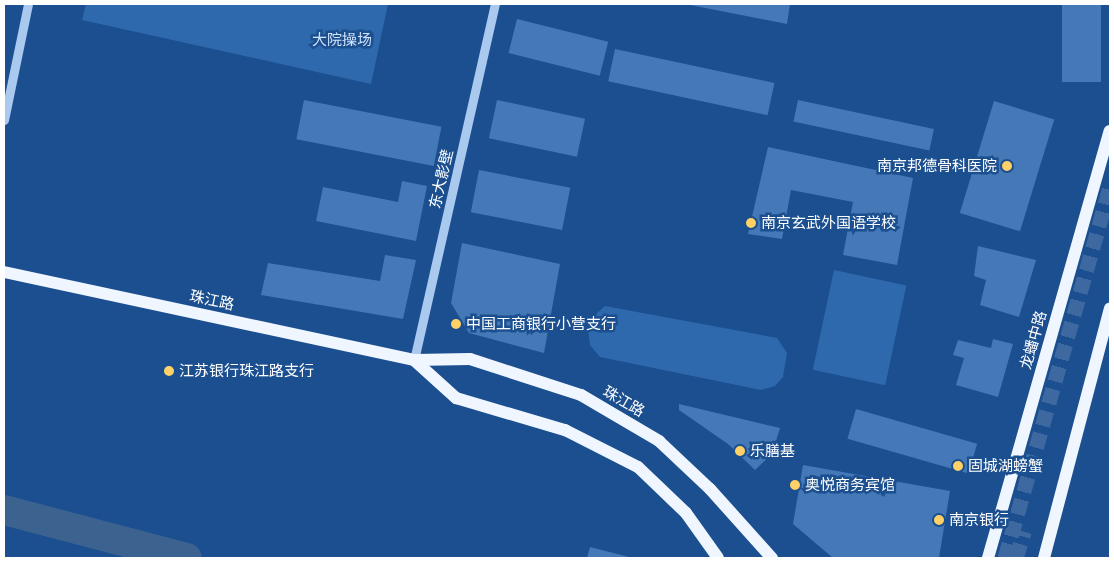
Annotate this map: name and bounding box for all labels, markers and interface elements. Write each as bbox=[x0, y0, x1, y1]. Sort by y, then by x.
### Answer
park label: 大院操场 bbox=[312, 31, 372, 49]
street label: 东大影壁 bbox=[425, 148, 457, 210]
place label: 南京邦德骨科医院 bbox=[877, 157, 997, 175]
marker: 南京邦德骨科医院 bbox=[1001, 160, 1013, 172]
place label: 南京玄武外国语学校 bbox=[761, 214, 896, 232]
marker: 南京玄武外国语学校 bbox=[745, 217, 757, 229]
street label: 珠江路 bbox=[188, 287, 236, 313]
street label: 龙蟠中路 bbox=[1016, 309, 1050, 371]
place label: 中国工商银行小营支行 bbox=[466, 315, 616, 333]
marker: 中国工商银行小营支行 bbox=[450, 318, 462, 330]
place label: 江苏银行珠江路支行 bbox=[179, 362, 314, 380]
marker: 江苏银行珠江路支行 bbox=[163, 365, 175, 377]
street label: 珠江路 bbox=[600, 382, 648, 420]
place label: 乐膳基 bbox=[750, 442, 795, 460]
marker: 乐膳基 bbox=[734, 445, 746, 457]
place label: 固城湖螃蟹 bbox=[968, 457, 1043, 475]
marker: 固城湖螃蟹 bbox=[952, 460, 964, 472]
place label: 奥悦商务宾馆 bbox=[805, 476, 895, 494]
marker: 奥悦商务宾馆 bbox=[789, 479, 801, 491]
place label: 南京银行 bbox=[949, 511, 1009, 529]
marker: 南京银行 bbox=[933, 514, 945, 526]

